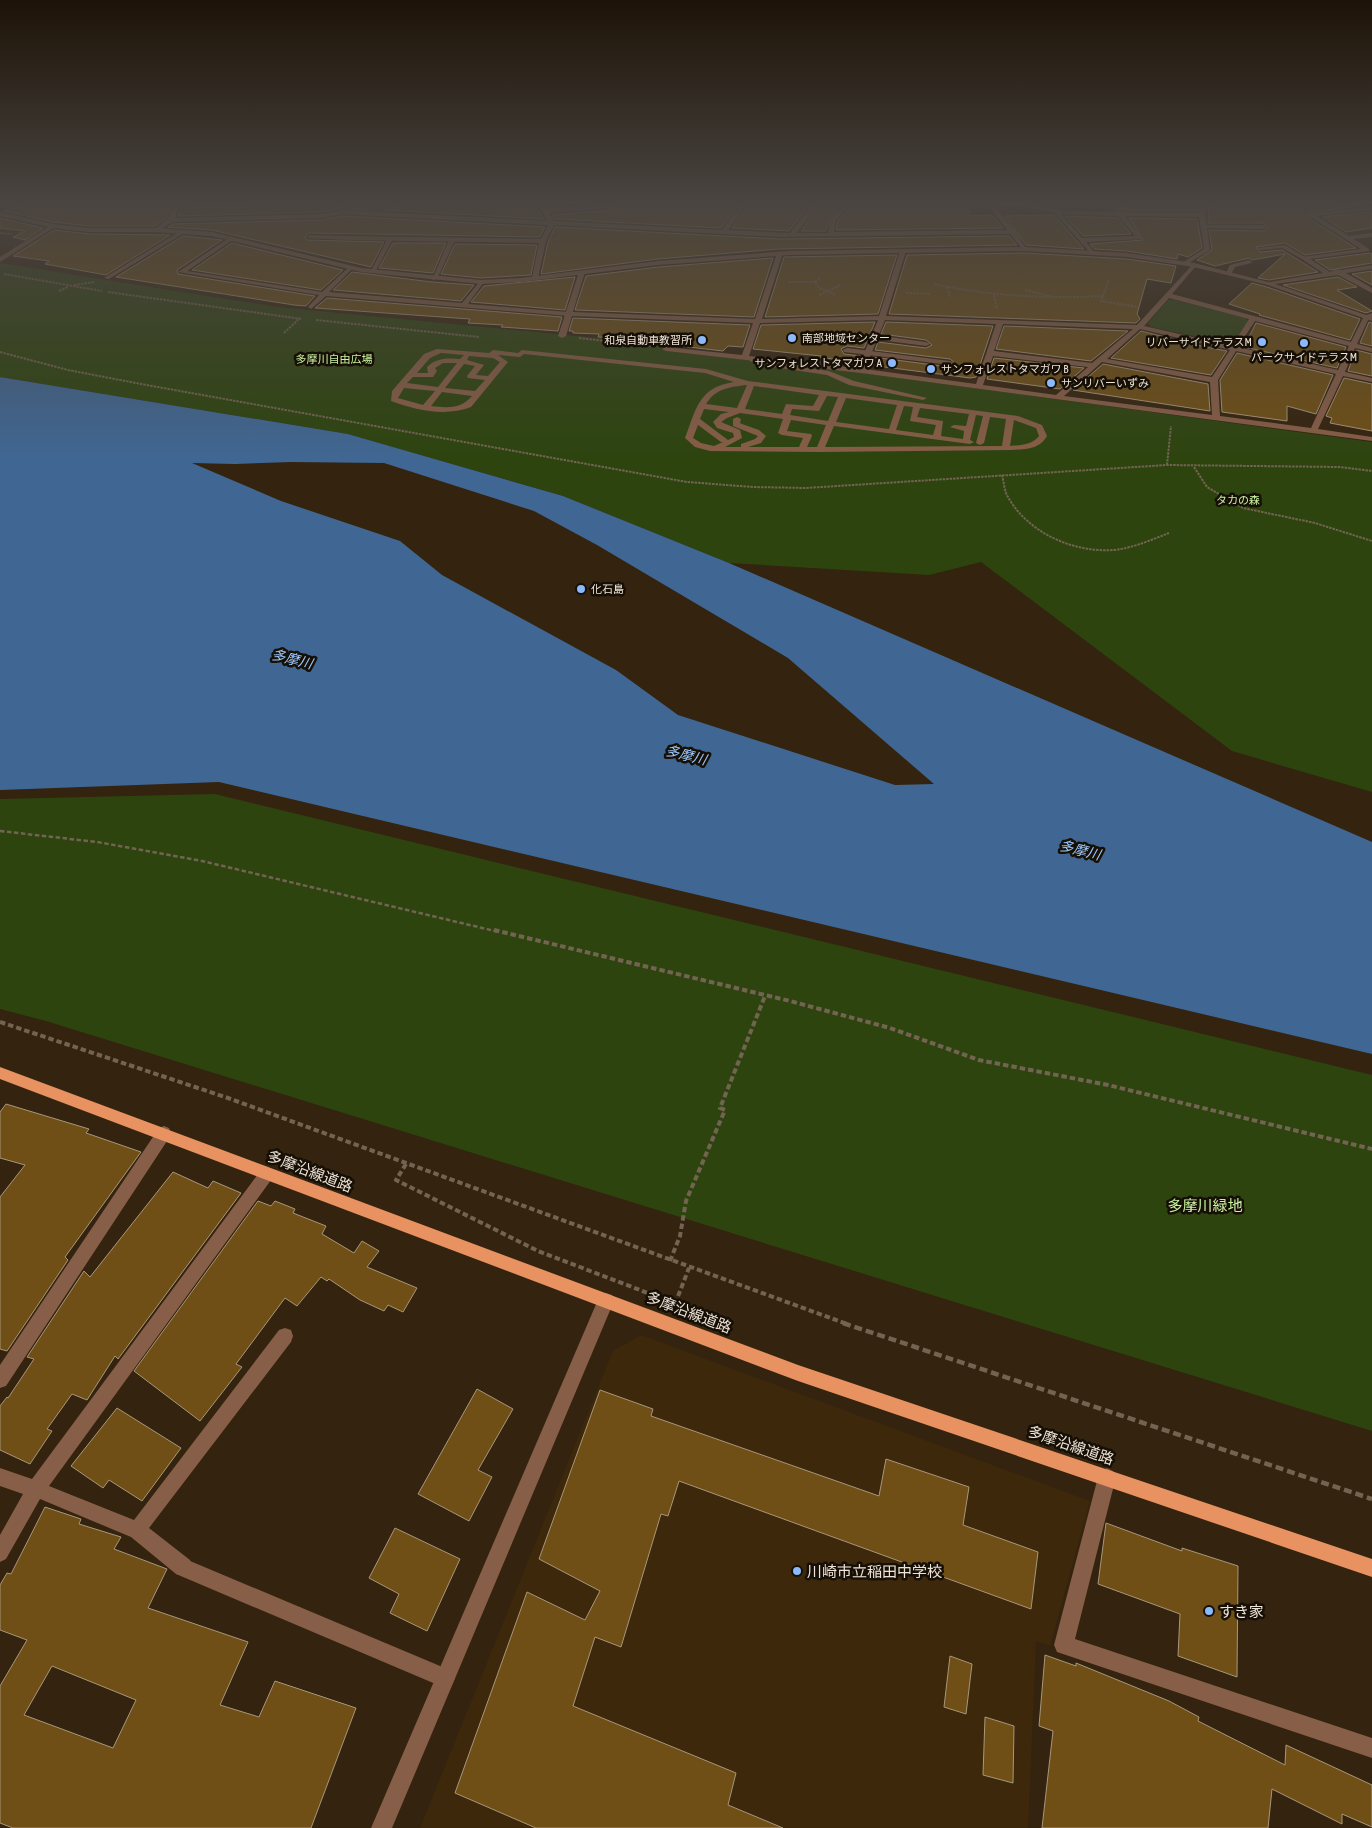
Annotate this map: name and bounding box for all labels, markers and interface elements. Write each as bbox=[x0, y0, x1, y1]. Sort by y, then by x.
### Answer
marker: 南部地域センター bbox=[786, 332, 798, 344]
place label: 南部地域センター bbox=[802, 332, 890, 344]
place label: 和泉自動車教習所 bbox=[604, 334, 693, 346]
marker: 和泉自動車教習所 bbox=[696, 334, 708, 346]
place label: リバーサイドテラスM bbox=[1146, 336, 1252, 348]
marker: リバーサイドテラスM bbox=[1256, 336, 1268, 348]
marker: パークサイドテラスM bbox=[1298, 337, 1310, 349]
place label: パークサイドテラスM bbox=[1251, 351, 1357, 363]
park label: 多摩川自由広場 bbox=[296, 353, 373, 365]
place label: サンフォレストタマガワ A bbox=[754, 357, 883, 369]
marker: サンフォレストタマガワ A bbox=[886, 357, 898, 369]
marker: サンフォレストタマガワ B bbox=[925, 363, 937, 375]
place label: サンフォレストタマガワ B bbox=[941, 363, 1069, 375]
marker: サンリバーいずみ bbox=[1045, 377, 1057, 389]
place label: サンリバーいずみ bbox=[1061, 377, 1149, 389]
park label: タカの森 bbox=[1216, 494, 1260, 506]
marker: 化石島 bbox=[575, 583, 587, 595]
place label: 化石島 bbox=[591, 583, 624, 595]
water label: 多摩川 bbox=[270, 646, 316, 672]
water label: 多摩川 bbox=[664, 742, 710, 768]
water label: 多摩川 bbox=[1058, 837, 1104, 863]
street label: 多摩沿線道路 bbox=[265, 1147, 355, 1195]
park label: 多摩川緑地 bbox=[1167, 1197, 1243, 1214]
street label: 多摩沿線道路 bbox=[644, 1288, 734, 1336]
street label: 多摩沿線道路 bbox=[1026, 1422, 1116, 1468]
place label: 川崎市立稲田中学校 bbox=[807, 1563, 942, 1580]
marker: 川崎市立稲田中学校 bbox=[791, 1565, 803, 1577]
place label: すき家 bbox=[1219, 1603, 1264, 1620]
marker: すき家 bbox=[1203, 1605, 1215, 1617]

